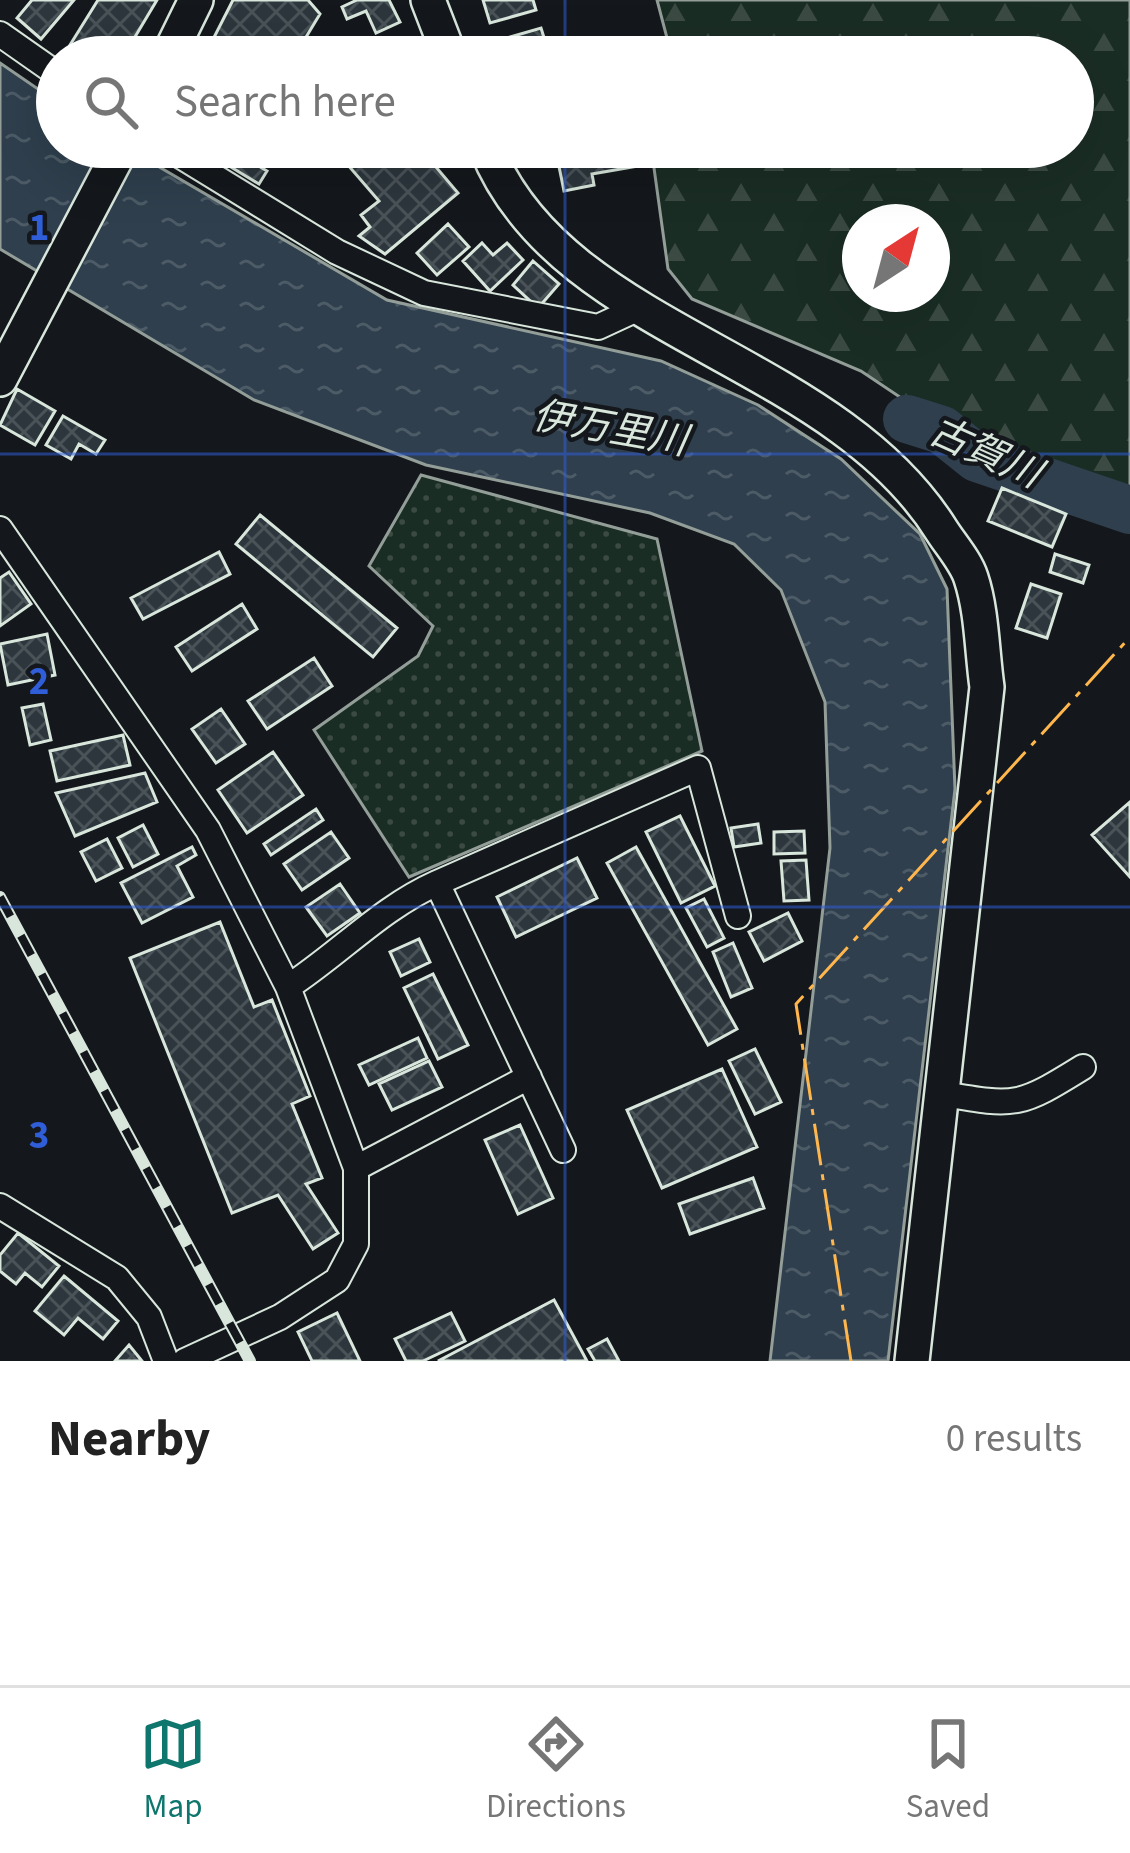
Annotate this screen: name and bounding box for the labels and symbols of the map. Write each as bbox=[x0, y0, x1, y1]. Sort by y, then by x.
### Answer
text: 1 bbox=[29, 200, 49, 256]
north arrow bbox=[842, 204, 950, 312]
water label: 伊万里川 bbox=[528, 388, 696, 471]
water label: 古賀川 bbox=[920, 404, 1053, 504]
text: 2 bbox=[29, 654, 49, 710]
text: 3 bbox=[29, 1108, 49, 1164]

